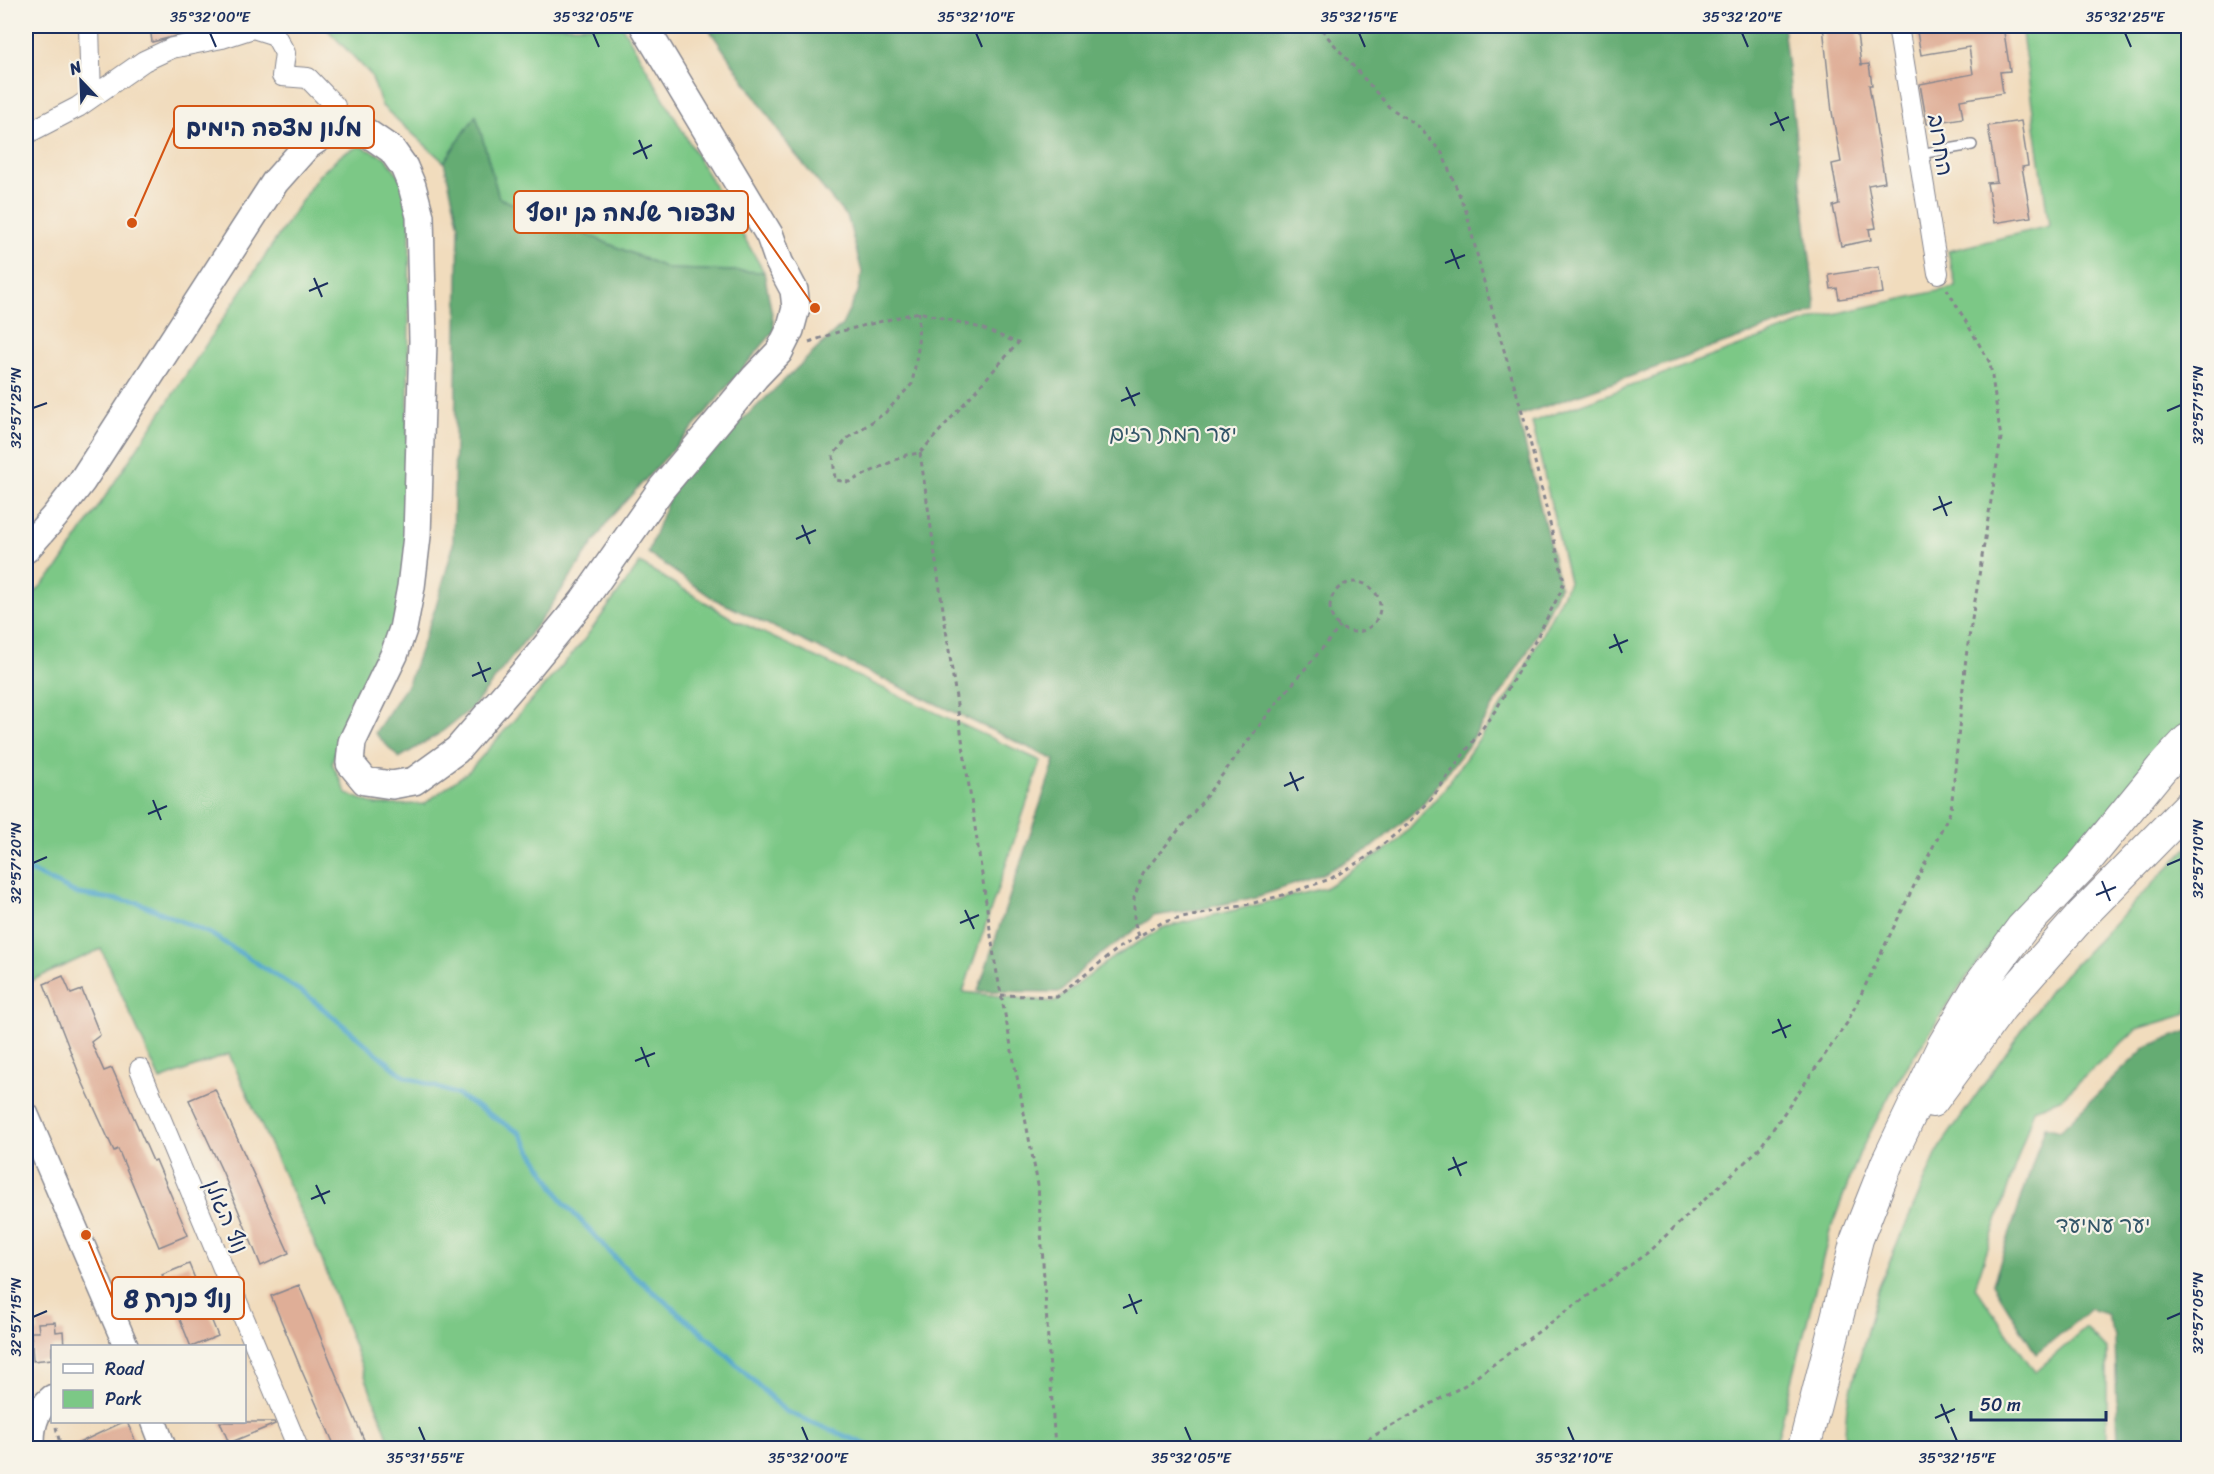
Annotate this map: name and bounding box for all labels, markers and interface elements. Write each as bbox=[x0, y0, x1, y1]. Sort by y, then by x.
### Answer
text: 35°32'00"E bbox=[170, 4, 252, 30]
text: 35°32'05"E bbox=[553, 4, 634, 30]
text: 35°32'10"E bbox=[938, 4, 1016, 30]
text: 35°32'15"E bbox=[1321, 4, 1399, 30]
text: 35°32'20"E bbox=[1703, 4, 1783, 30]
text: 35°32'25"E bbox=[2086, 4, 2166, 30]
north arrow bbox=[51, 51, 111, 111]
text: N bbox=[64, 52, 87, 84]
callout: מלון מצפה הימים bbox=[174, 106, 374, 148]
text: מלון מצפה הימים bbox=[186, 107, 362, 149]
street label: החרוב bbox=[1916, 111, 1965, 179]
callout: מצפור שלמה בן יוסף bbox=[514, 191, 748, 233]
text: מצפור שלמה בן יוסף bbox=[526, 192, 736, 234]
text: 32°57'15"N bbox=[2185, 365, 2211, 444]
text: 32°57'25"N bbox=[3, 367, 29, 449]
park label: יער רמת רזים bbox=[1109, 414, 1237, 453]
text: 32°57'10"N bbox=[2185, 819, 2211, 899]
text: 32°57'20"N bbox=[3, 822, 29, 904]
street label: נוף הגולן bbox=[193, 1173, 260, 1260]
park label: יער עמיעד bbox=[2056, 1205, 2150, 1244]
text: 32°57'05"N bbox=[2185, 1271, 2211, 1354]
text: 32°57'15"N bbox=[3, 1277, 29, 1356]
callout: נוף כנרת 8 bbox=[112, 1277, 244, 1319]
text: נוף כנרת 8 bbox=[123, 1278, 232, 1320]
legend bbox=[51, 1345, 246, 1423]
text: Road bbox=[105, 1353, 145, 1385]
text: Park bbox=[105, 1383, 142, 1415]
scale bar bbox=[1971, 1384, 2106, 1422]
text: 50 m bbox=[1980, 1389, 2021, 1421]
text: 35°31'55"E bbox=[387, 1445, 465, 1471]
text: 35°32'00"E bbox=[768, 1445, 850, 1471]
text: 35°32'05"E bbox=[1151, 1445, 1232, 1471]
text: 35°32'10"E bbox=[1536, 1445, 1614, 1471]
text: 35°32'15"E bbox=[1919, 1445, 1997, 1471]

